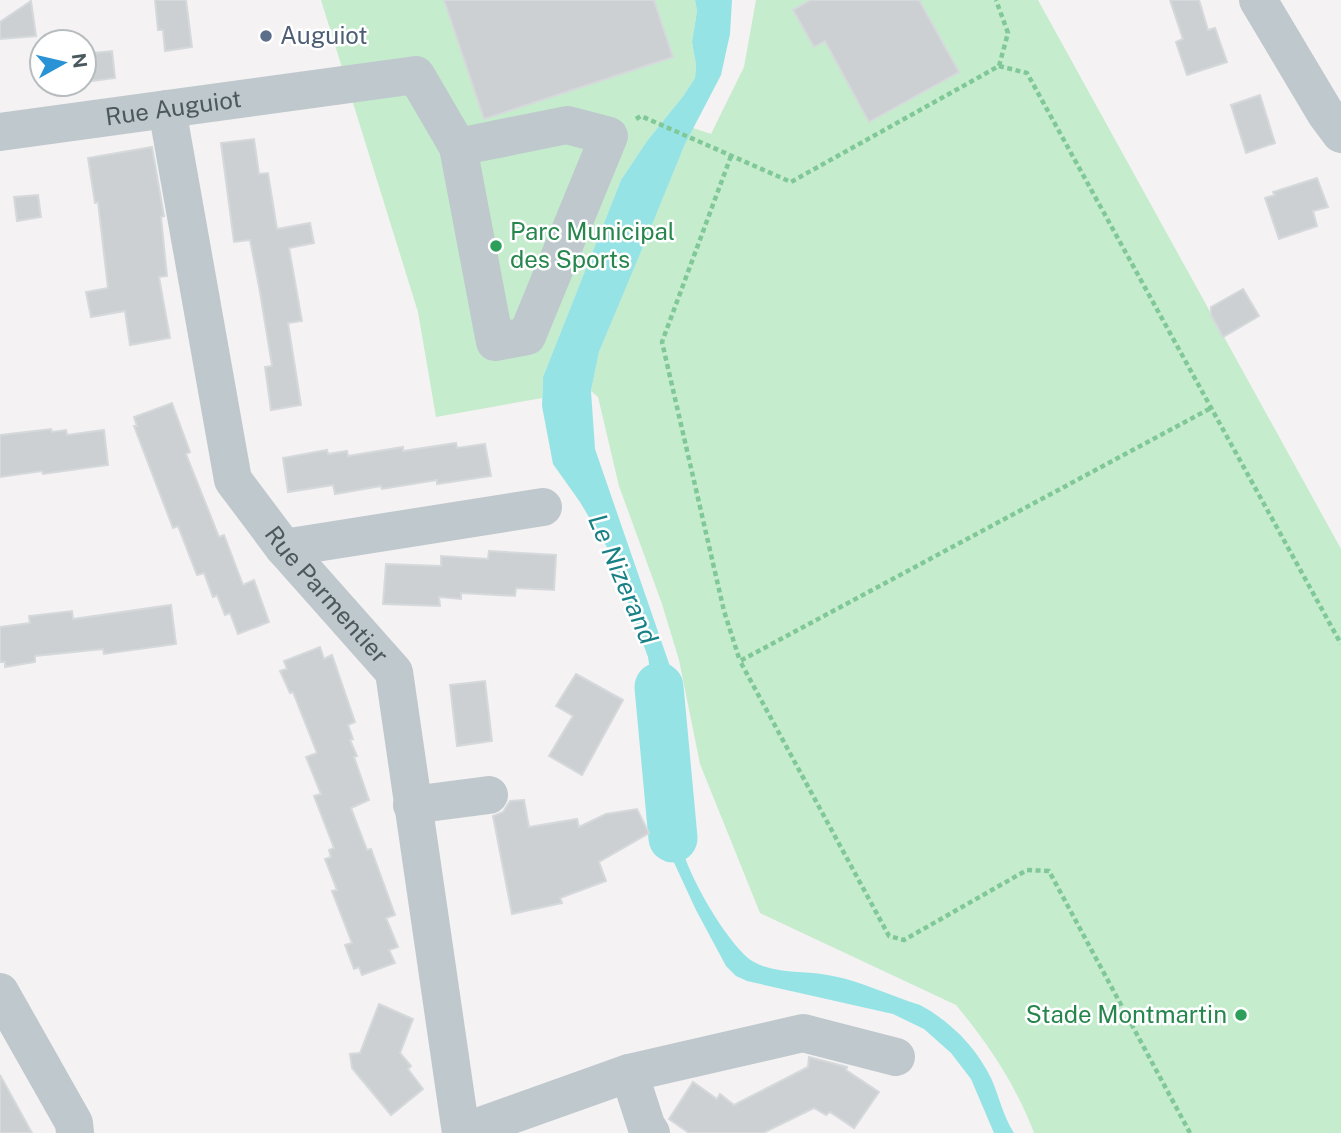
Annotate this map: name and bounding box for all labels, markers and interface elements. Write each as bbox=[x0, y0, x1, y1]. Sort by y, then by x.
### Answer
place label: Auguiot bbox=[280, 21, 368, 49]
north arrow bbox=[28, 28, 98, 98]
marker: Auguiot bbox=[258, 28, 274, 44]
text: N bbox=[68, 52, 92, 70]
street label: Rue Auguiot bbox=[103, 84, 243, 130]
place label: Parc Municipal des Sports bbox=[510, 217, 675, 273]
marker: Parc Municipal des Sports bbox=[488, 238, 504, 254]
water label: Le Nizerand bbox=[582, 509, 665, 649]
street label: Rue Parmentier bbox=[260, 520, 395, 669]
place label: Stade Montmartin bbox=[1026, 1000, 1227, 1028]
marker: Stade Montmartin bbox=[1233, 1007, 1249, 1023]

